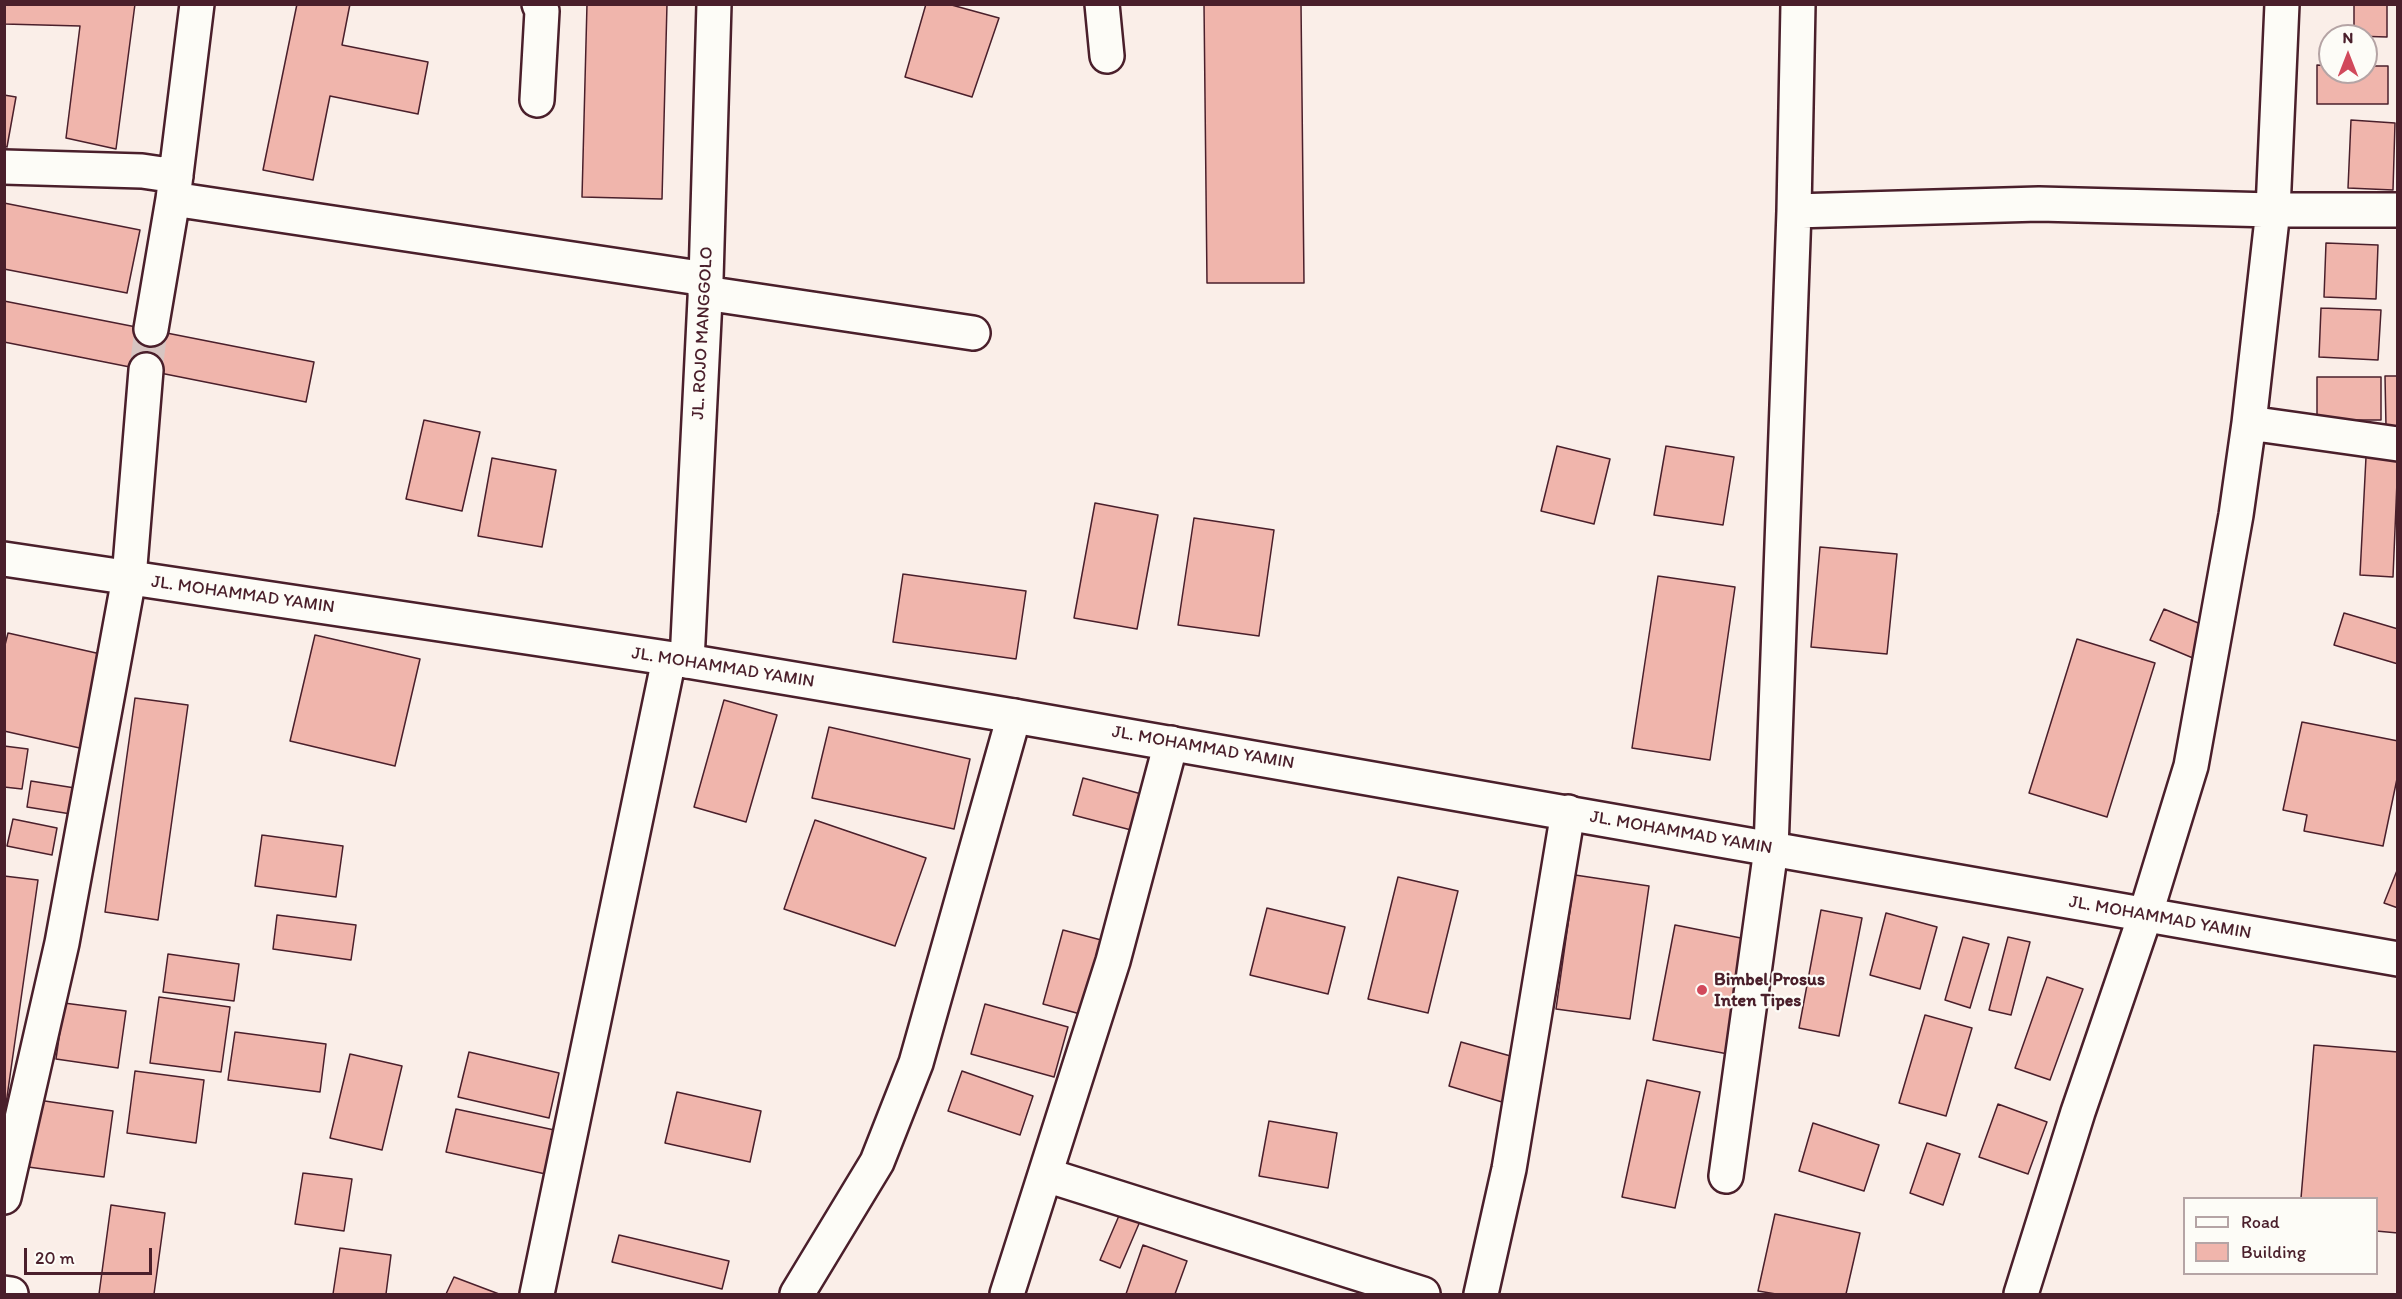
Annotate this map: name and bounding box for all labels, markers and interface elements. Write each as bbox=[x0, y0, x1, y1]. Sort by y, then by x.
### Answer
north arrow bbox=[2318, 24, 2378, 84]
text: N bbox=[2343, 28, 2353, 47]
street label: JL. ROJO MANGGOLO bbox=[688, 246, 718, 420]
street label: JL. MOHAMMAD YAMIN bbox=[150, 571, 336, 619]
street label: JL. MOHAMMAD YAMIN bbox=[630, 643, 816, 693]
street label: JL. MOHAMMAD YAMIN bbox=[1110, 721, 1296, 775]
street label: JL. MOHAMMAD YAMIN bbox=[1588, 806, 1774, 860]
street label: JL. MOHAMMAD YAMIN bbox=[2067, 891, 2253, 945]
place label: Bimbel Prosus Inten Tipes bbox=[1714, 969, 1825, 1012]
marker: Bimbel Prosus Inten Tipes bbox=[1695, 983, 1709, 997]
legend bbox=[2183, 1197, 2378, 1275]
text: Road bbox=[2241, 1211, 2280, 1233]
scale bar bbox=[27, 1236, 154, 1274]
text: Building bbox=[2241, 1241, 2306, 1263]
text: 20 m bbox=[35, 1247, 75, 1269]

